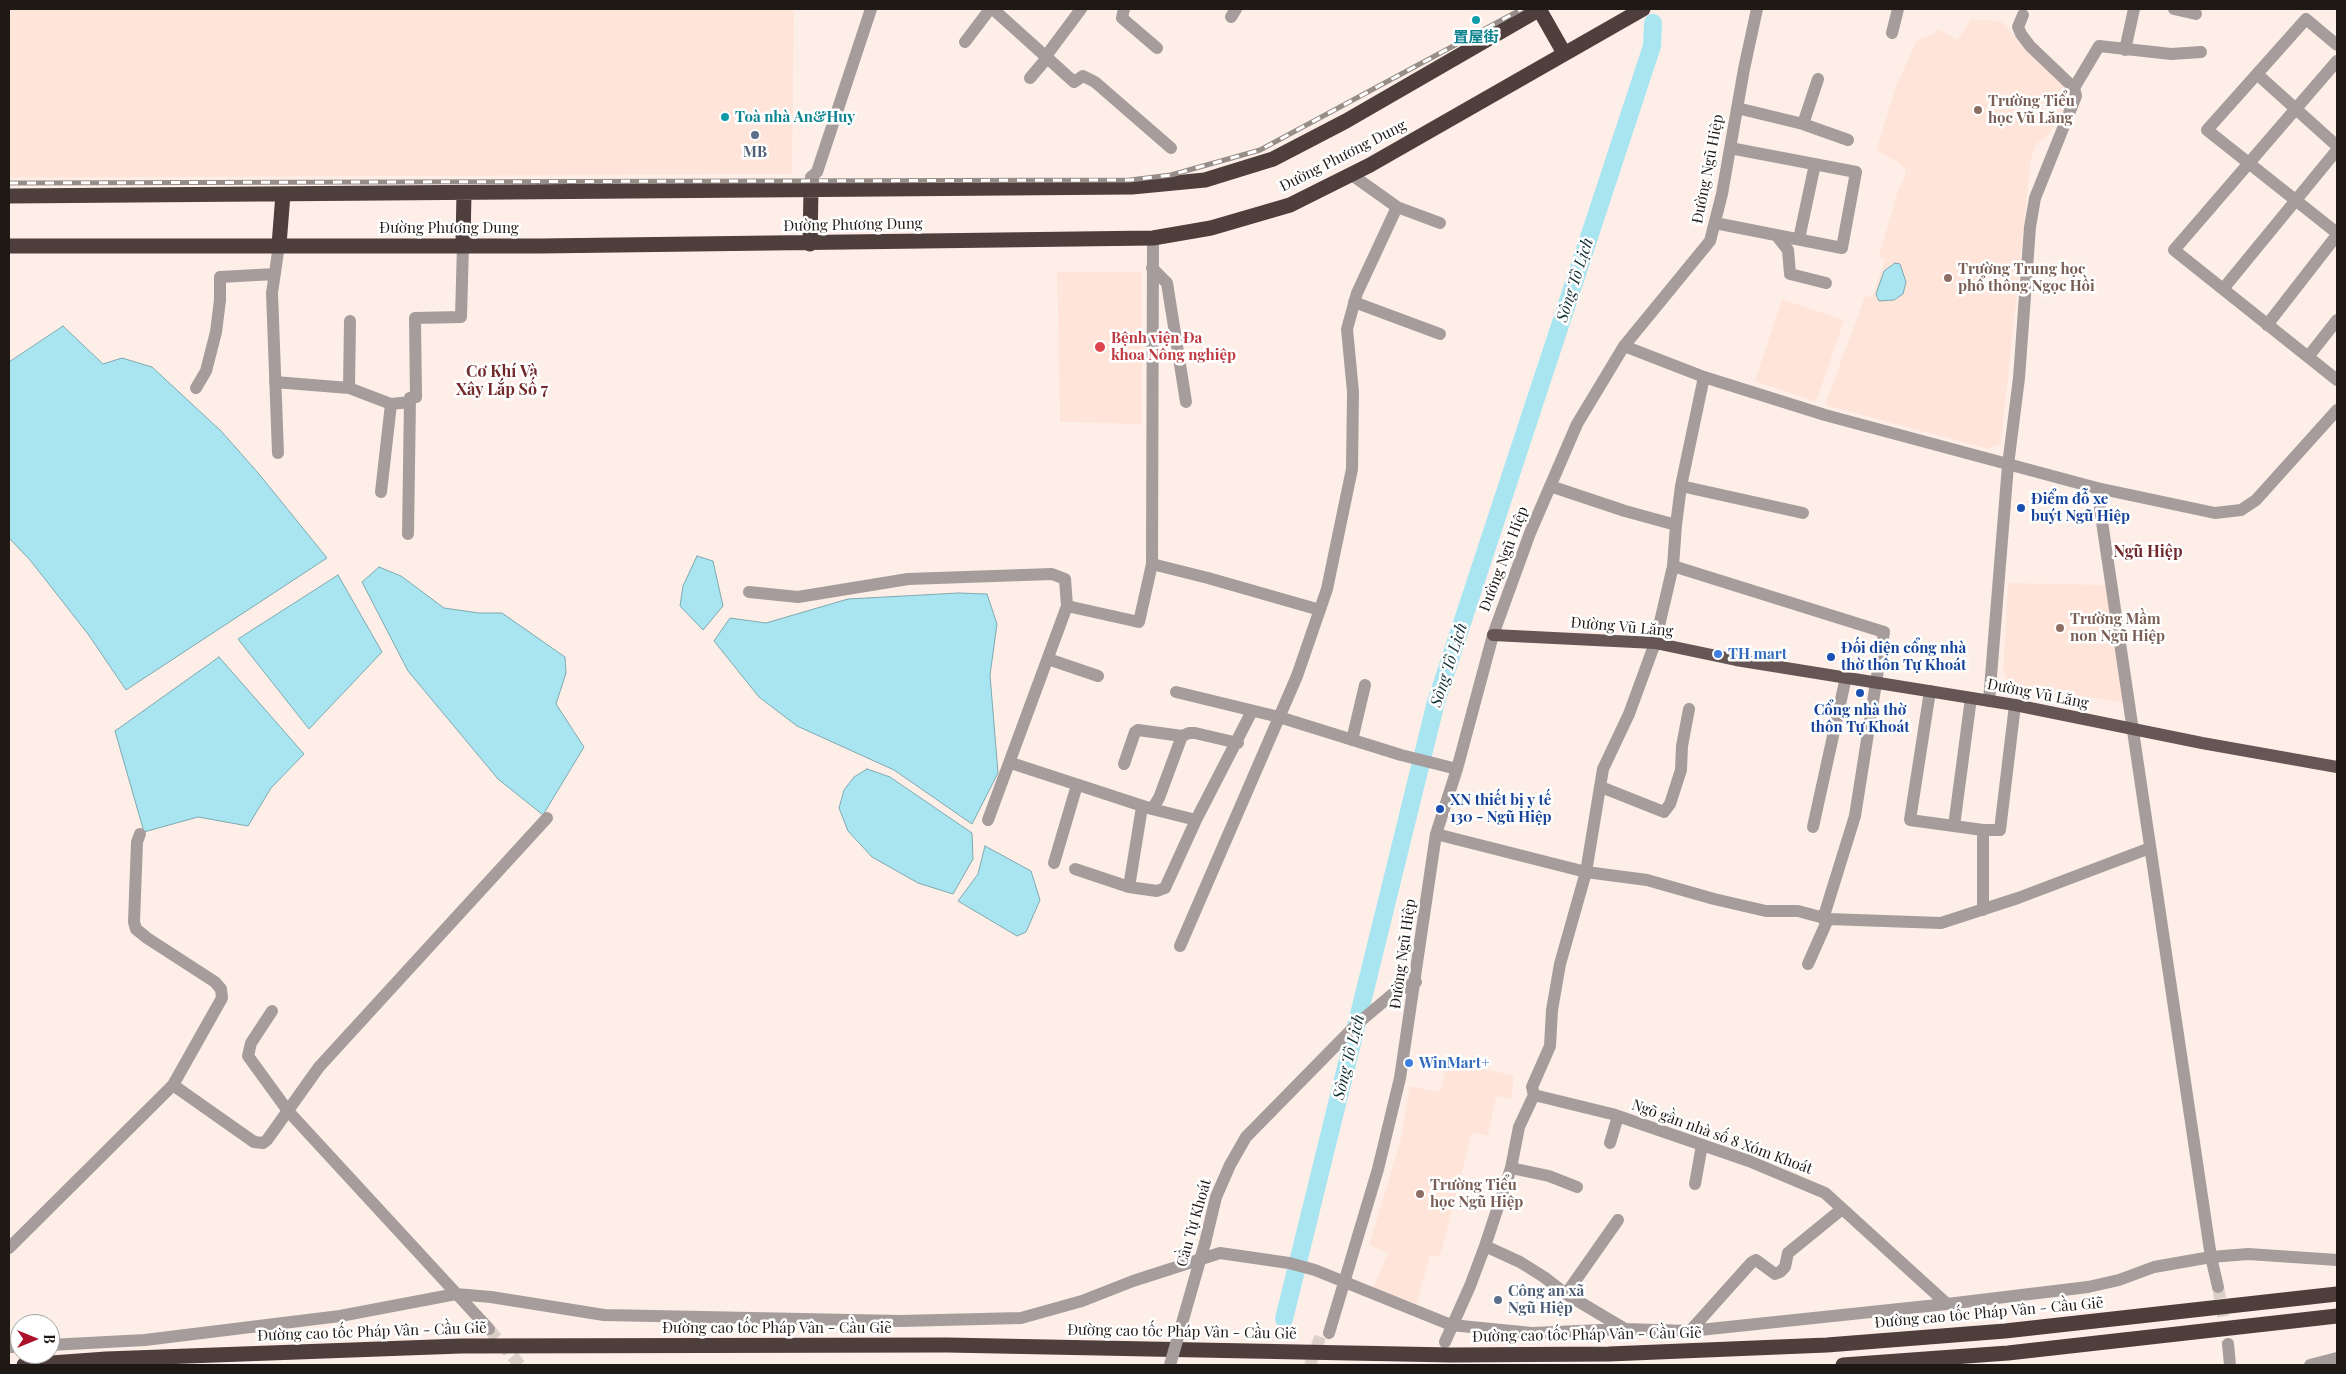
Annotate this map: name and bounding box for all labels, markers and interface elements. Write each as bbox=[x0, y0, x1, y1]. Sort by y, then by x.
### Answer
marker: 置屋街 bbox=[1470, 14, 1482, 26]
place label: 置屋街 bbox=[1454, 28, 1498, 46]
place label: Trường Tiểu học Vũ Lăng bbox=[1988, 92, 2075, 127]
marker: Trường Tiểu học Vũ Lăng bbox=[1972, 104, 1984, 116]
place label: Toà nhà An&Huy bbox=[735, 108, 855, 126]
marker: Toà nhà An&Huy bbox=[719, 111, 731, 123]
street label: Đường Ngũ Hiệp bbox=[1689, 113, 1727, 225]
street label: Đường Phương Dung bbox=[1277, 116, 1409, 196]
marker: MB bbox=[749, 129, 761, 141]
place label: MB bbox=[743, 143, 767, 161]
street label: Đường Phương Dung bbox=[783, 215, 923, 235]
street label: Đường Phương Dung bbox=[379, 219, 519, 237]
water label: Sông Tô Lịch bbox=[1552, 235, 1598, 325]
place label: Trường Trung học phổ thông Ngọc Hồi bbox=[1958, 260, 2095, 295]
marker: Trường Trung học phổ thông Ngọc Hồi bbox=[1942, 272, 1954, 284]
place label: Bệnh viện Đa khoa Nông nghiệp bbox=[1111, 329, 1236, 364]
marker: Bệnh viện Đa khoa Nông nghiệp bbox=[1093, 340, 1107, 354]
district label: Cơ Khí Và Xây Lắp Số 7 bbox=[456, 362, 548, 400]
place label: Điểm đỗ xe buýt Ngũ Hiệp bbox=[2031, 490, 2130, 525]
marker: Điểm đỗ xe buýt Ngũ Hiệp bbox=[2015, 502, 2027, 514]
street label: Đường Ngũ Hiệp bbox=[1476, 504, 1532, 614]
district label: Ngũ Hiệp bbox=[2113, 542, 2183, 562]
place label: Trường Mầm non Ngũ Hiệp bbox=[2070, 610, 2165, 645]
street label: Đường Vũ Lăng bbox=[1570, 614, 1674, 640]
water label: Sông Tô Lịch bbox=[1426, 620, 1472, 710]
marker: Trường Mầm non Ngũ Hiệp bbox=[2054, 622, 2066, 634]
place label: Đối diện cổng nhà thờ thôn Tự Khoát bbox=[1841, 639, 1966, 674]
place label: TH mart bbox=[1728, 645, 1787, 663]
marker: TH mart bbox=[1712, 648, 1724, 660]
marker: Đối diện cổng nhà thờ thôn Tự Khoát bbox=[1825, 651, 1837, 663]
street label: Đường Vũ Lăng bbox=[1986, 675, 2090, 713]
marker: Cổng nhà thờ thôn Tự Khoát bbox=[1854, 687, 1866, 699]
place label: Cổng nhà thờ thôn Tự Khoát bbox=[1811, 701, 1909, 736]
place label: XN thiết bị y tế 130 - Ngũ Hiệp bbox=[1450, 791, 1552, 826]
marker: XN thiết bị y tế 130 - Ngũ Hiệp bbox=[1434, 803, 1446, 815]
street label: Đường Ngũ Hiệp bbox=[1386, 898, 1420, 1010]
water label: Sông Tô Lịch bbox=[1329, 1012, 1369, 1102]
place label: WinMart+ bbox=[1419, 1054, 1490, 1072]
marker: WinMart+ bbox=[1403, 1057, 1415, 1069]
street label: Ngõ gần nhà số 8 Xóm Khoát bbox=[1629, 1096, 1815, 1178]
place label: Trường Tiểu học Ngũ Hiệp bbox=[1430, 1176, 1523, 1211]
street label: Cầu Tự Khoát bbox=[1173, 1177, 1215, 1269]
marker: Trường Tiểu học Ngũ Hiệp bbox=[1414, 1188, 1426, 1200]
place label: Công an xã Ngũ Hiệp bbox=[1508, 1282, 1584, 1317]
marker: Công an xã Ngũ Hiệp bbox=[1492, 1294, 1504, 1306]
street label: Đường cao tốc Pháp Vân - Cầu Giẽ bbox=[1874, 1294, 2104, 1332]
north arrow bbox=[10, 1314, 60, 1364]
street label: Đường cao tốc Pháp Vân - Cầu Giẽ bbox=[257, 1319, 487, 1345]
street label: Đường cao tốc Pháp Vân - Cầu Giẽ bbox=[662, 1319, 892, 1337]
street label: Đường cao tốc Pháp Vân - Cầu Giẽ bbox=[1067, 1321, 1297, 1343]
street label: Đường cao tốc Pháp Vân - Cầu Giẽ bbox=[1472, 1324, 1702, 1346]
text: B bbox=[40, 1334, 59, 1344]

